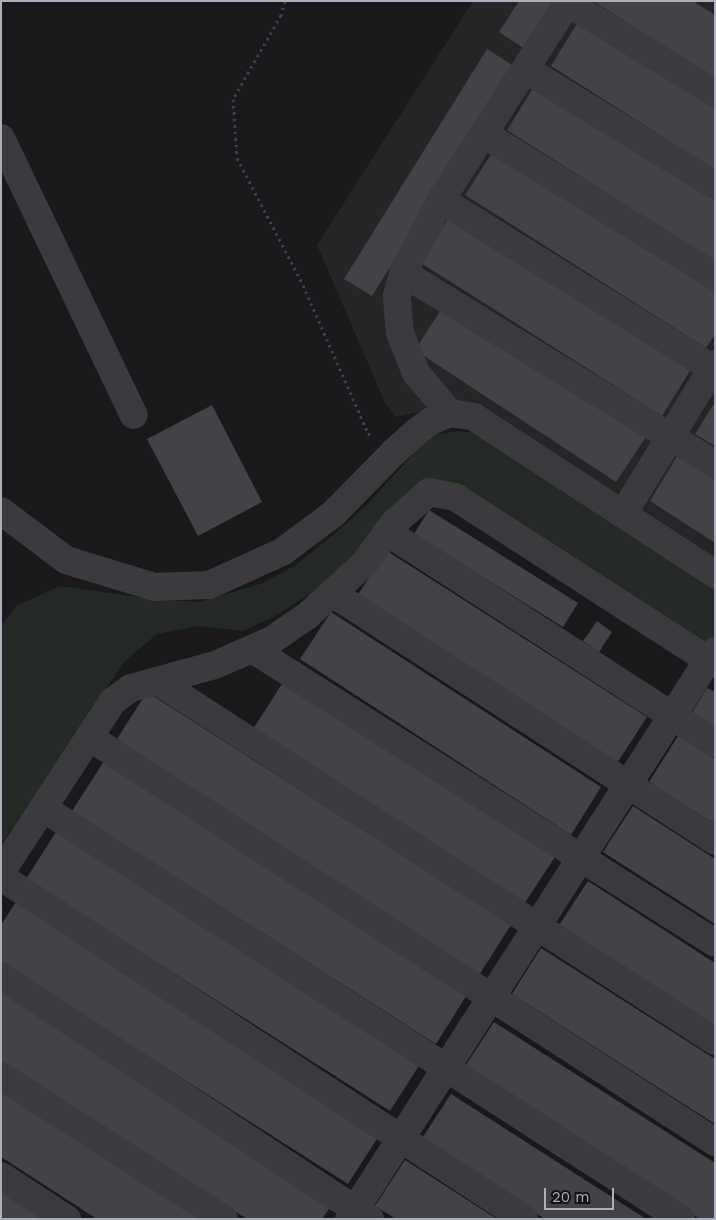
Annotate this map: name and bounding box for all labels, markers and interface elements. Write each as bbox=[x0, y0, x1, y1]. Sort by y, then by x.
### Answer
scale bar bbox=[546, 1178, 616, 1210]
text: 20 m bbox=[552, 1188, 590, 1206]

